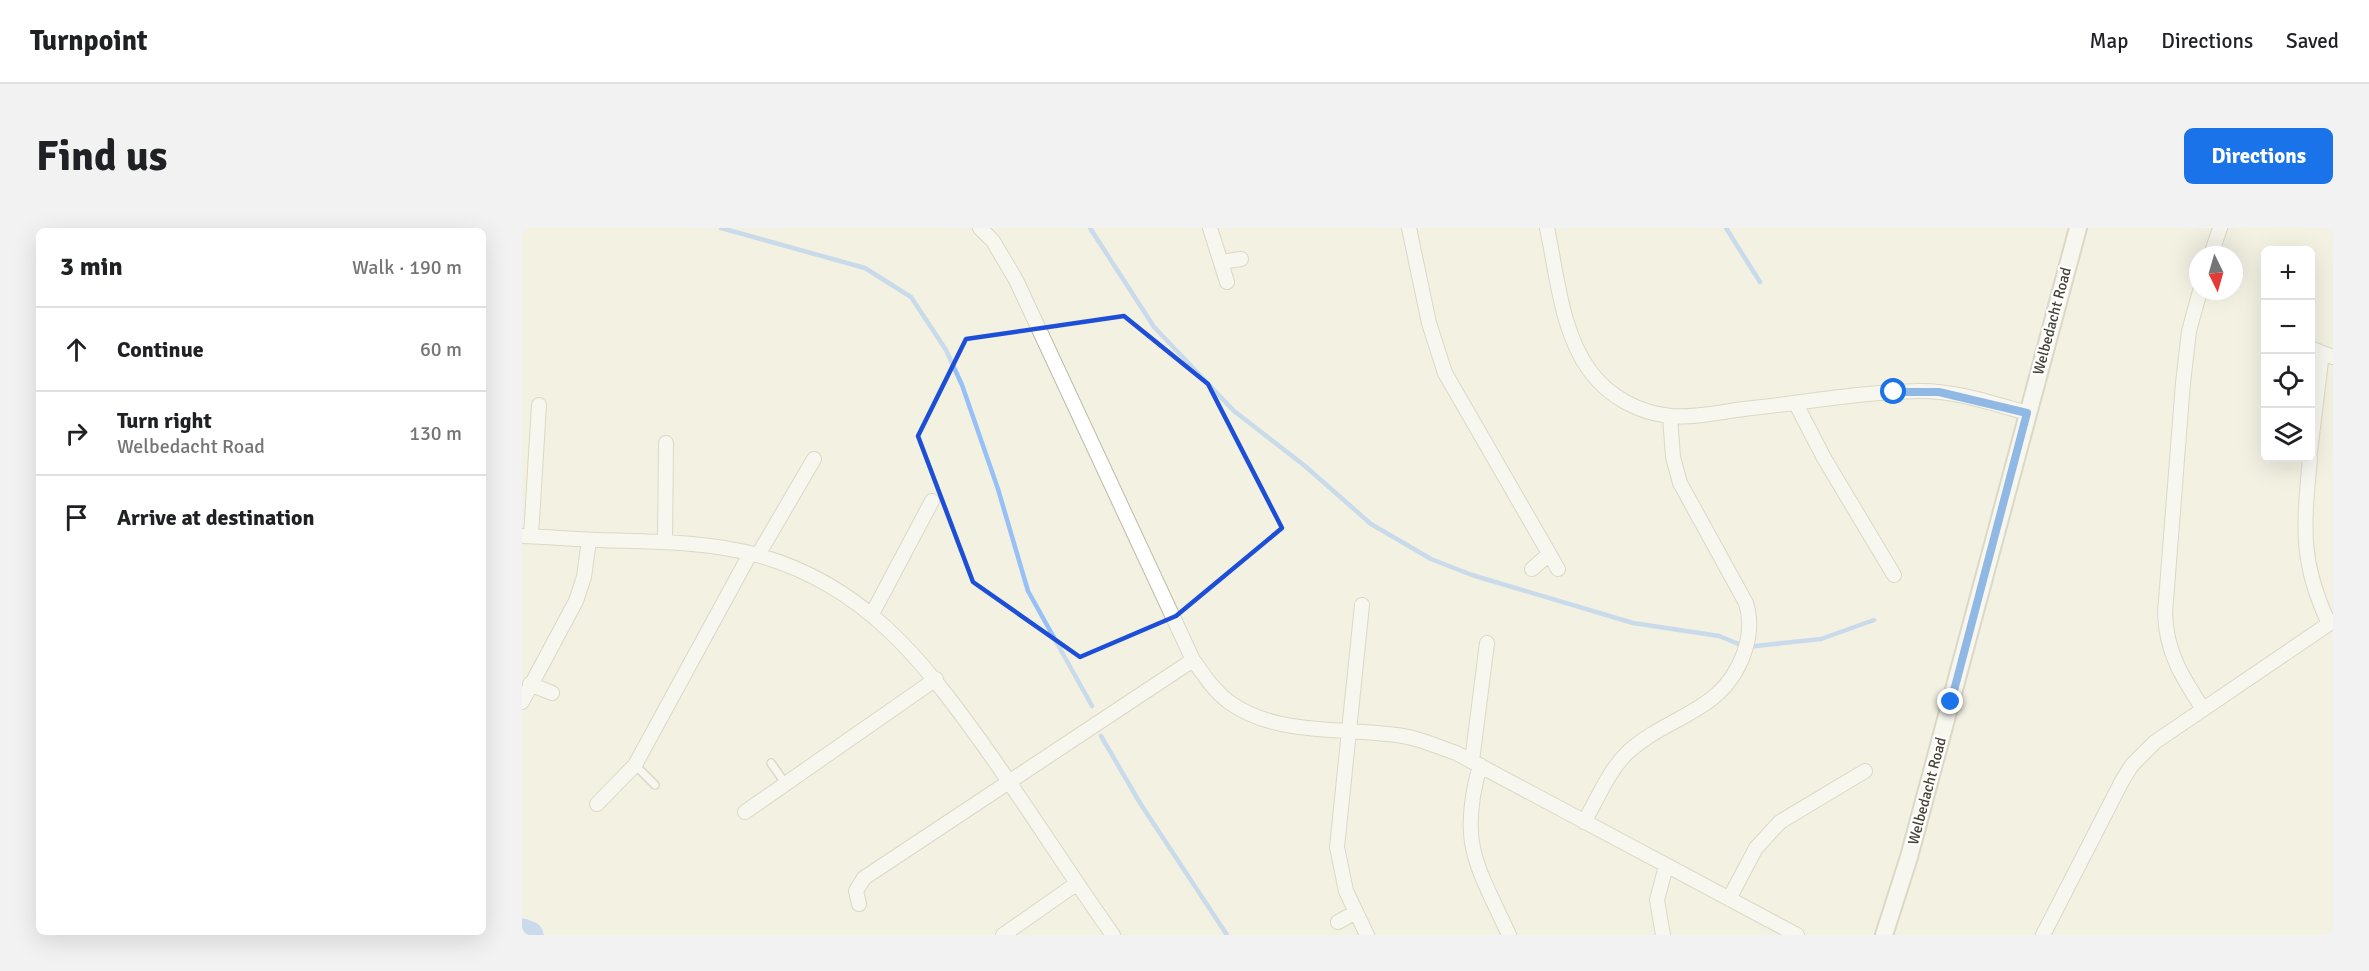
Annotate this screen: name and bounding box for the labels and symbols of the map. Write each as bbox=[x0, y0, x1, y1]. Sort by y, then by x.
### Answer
north arrow bbox=[2189, 246, 2243, 300]
street label: Welbedacht Road bbox=[2029, 265, 2075, 377]
route start bbox=[1880, 378, 1906, 404]
route end bbox=[1937, 688, 1963, 714]
street label: Welbedacht Road bbox=[1904, 735, 1950, 847]

